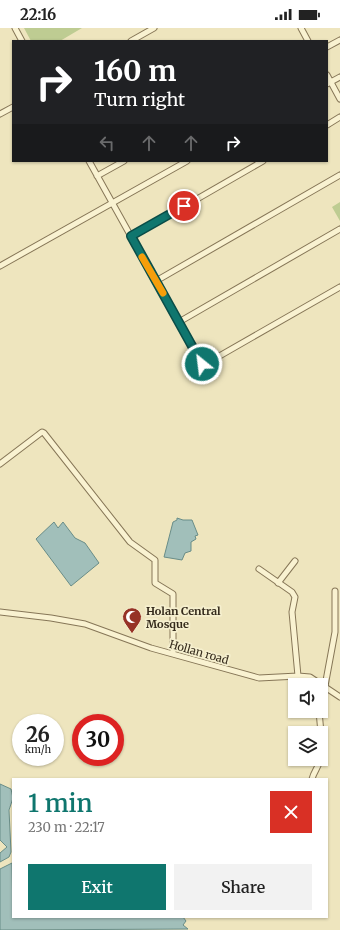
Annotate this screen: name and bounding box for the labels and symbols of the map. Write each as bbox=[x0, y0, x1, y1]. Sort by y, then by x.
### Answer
pin bbox=[167, 189, 201, 223]
position arrow bbox=[181, 343, 223, 385]
place label: Holan Central Mosque bbox=[146, 604, 221, 631]
mosque icon: Holan Central Mosque bbox=[121, 606, 143, 634]
street label: Hollan road bbox=[168, 637, 231, 667]
speed limit sign: 30 bbox=[72, 714, 124, 766]

